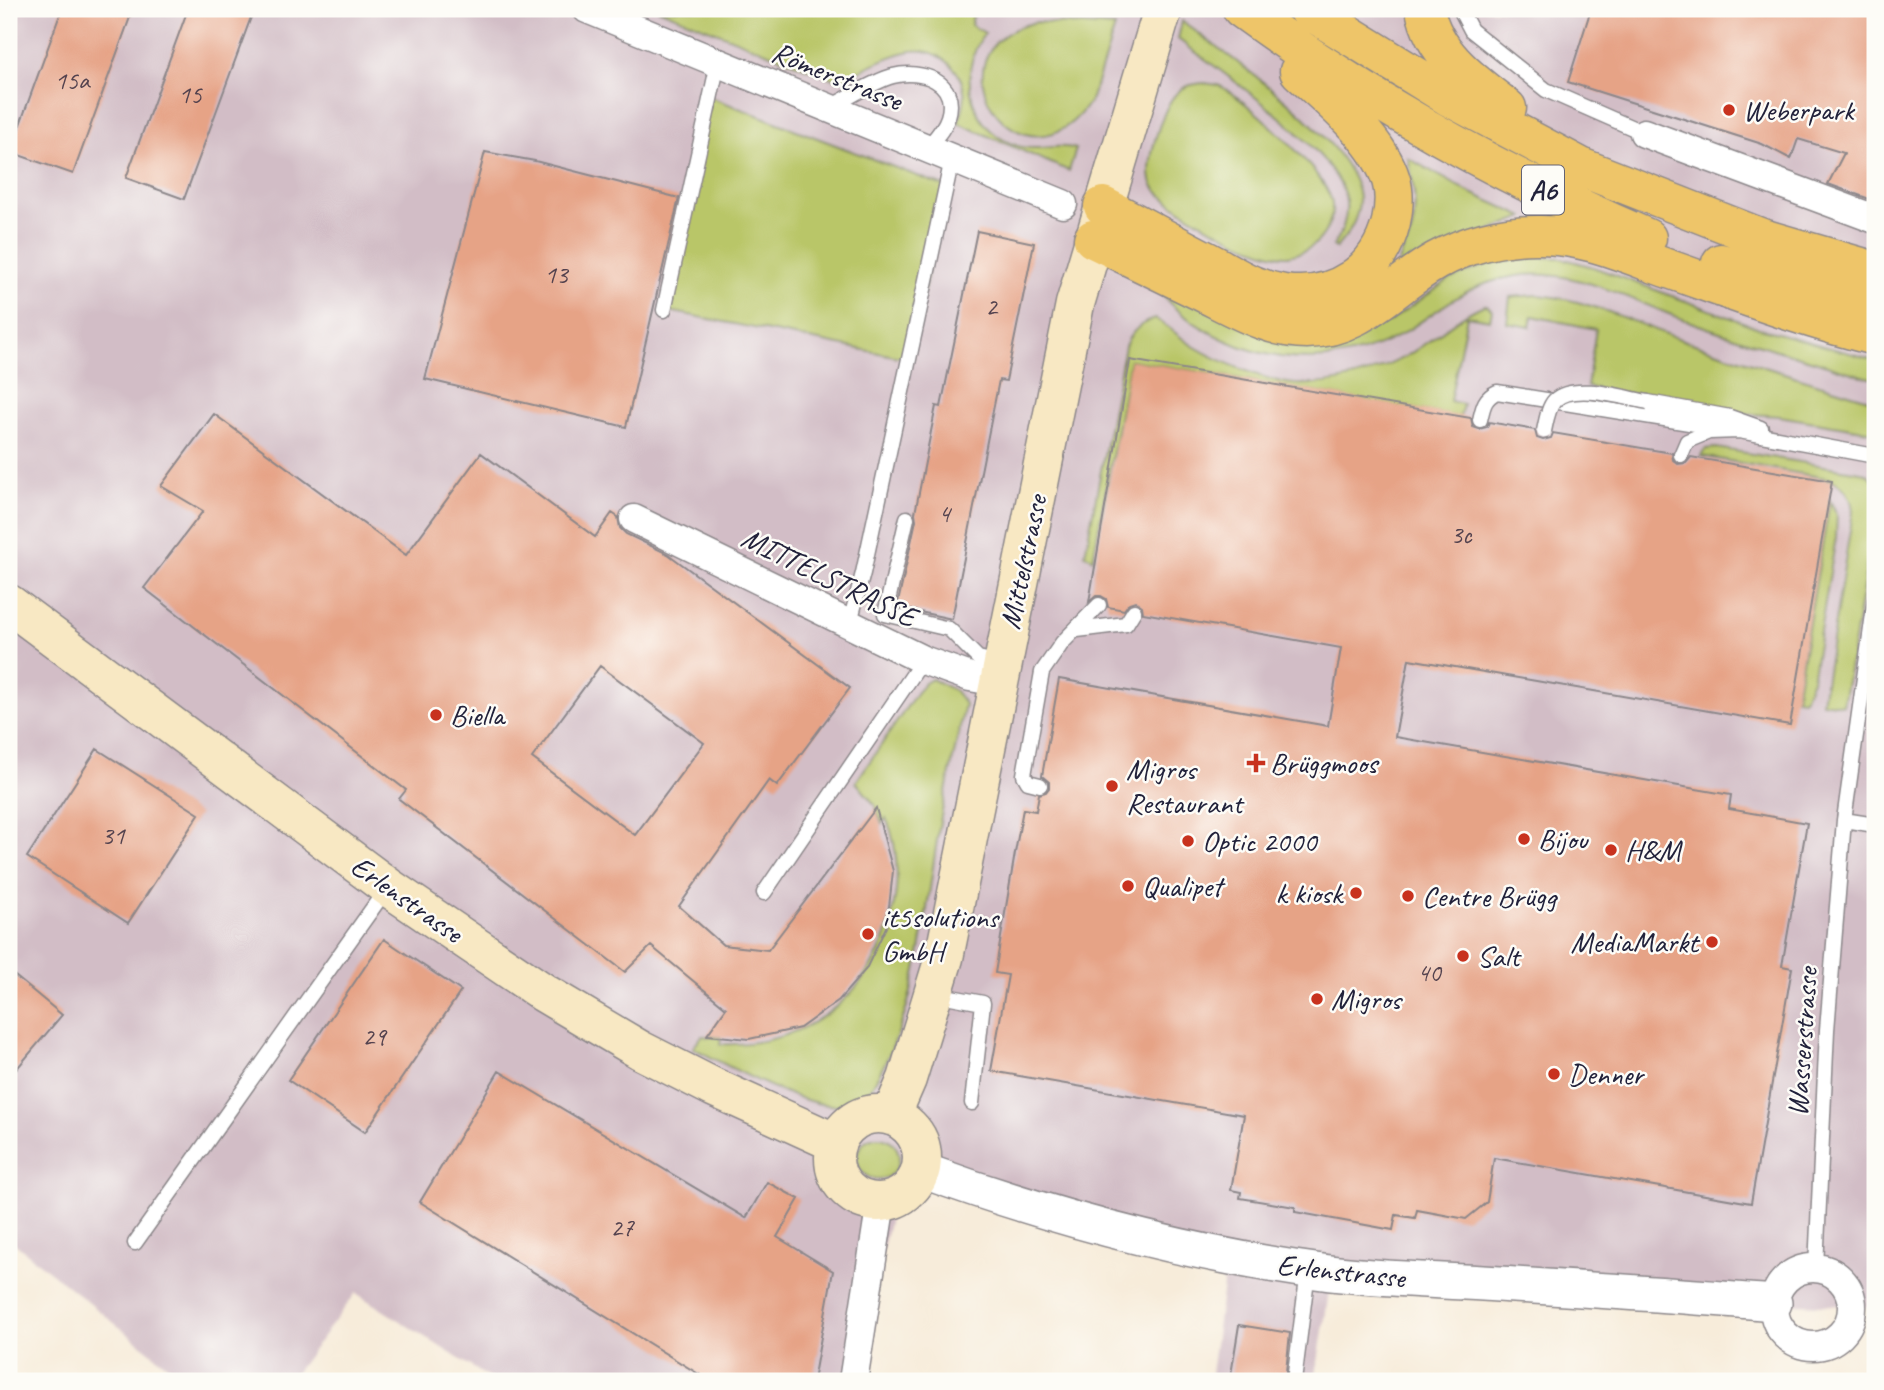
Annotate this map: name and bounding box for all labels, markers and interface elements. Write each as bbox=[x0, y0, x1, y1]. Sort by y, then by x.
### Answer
street label: Römerstrasse bbox=[766, 33, 910, 120]
house number: 15a bbox=[55, 64, 91, 97]
house number: 15 bbox=[178, 78, 203, 111]
place label: Weberpark bbox=[1743, 91, 1856, 129]
marker: Weberpark bbox=[1721, 102, 1737, 118]
road number: A6 bbox=[1522, 166, 1564, 214]
house number: 13 bbox=[544, 258, 570, 291]
house number: 2 bbox=[985, 290, 999, 323]
street label: Mittelstrasse bbox=[990, 490, 1056, 632]
house number: 4 bbox=[938, 497, 952, 530]
street label: MITTELSTRASSE bbox=[736, 518, 926, 637]
house number: 3c bbox=[1451, 518, 1473, 551]
place label: Biella bbox=[450, 696, 506, 734]
marker: Biella bbox=[428, 707, 444, 723]
place label: Brüggmoos bbox=[1270, 744, 1380, 782]
place label: Migros Restaurant bbox=[1126, 750, 1245, 822]
marker: Brüggmoos bbox=[1248, 755, 1264, 771]
marker: Migros Restaurant bbox=[1104, 778, 1120, 794]
house number: 31 bbox=[101, 819, 126, 852]
place label: Bijou bbox=[1538, 820, 1589, 858]
place label: Optic 2000 bbox=[1202, 822, 1319, 860]
marker: Bijou bbox=[1516, 831, 1532, 847]
place label: H&M bbox=[1625, 831, 1683, 869]
marker: Optic 2000 bbox=[1180, 833, 1196, 849]
marker: H&M bbox=[1603, 842, 1619, 858]
street label: Erlenstrasse bbox=[344, 847, 472, 953]
place label: Qualipet bbox=[1142, 867, 1226, 905]
place label: k kiosk bbox=[1275, 874, 1344, 912]
place label: Centre Brügg bbox=[1422, 877, 1558, 915]
marker: Qualipet bbox=[1120, 878, 1136, 894]
marker: k kiosk bbox=[1348, 885, 1364, 901]
marker: Centre Brügg bbox=[1400, 888, 1416, 904]
place label: it5solutions GmbH bbox=[882, 898, 1001, 970]
place label: MediaMarkt bbox=[1571, 923, 1701, 961]
marker: it5solutions GmbH bbox=[860, 926, 876, 942]
marker: MediaMarkt bbox=[1704, 934, 1720, 950]
place label: Salt bbox=[1477, 937, 1522, 975]
marker: Salt bbox=[1455, 948, 1471, 964]
house number: 40 bbox=[1417, 956, 1443, 989]
street label: Wasserstrasse bbox=[1778, 964, 1826, 1118]
place label: Migros bbox=[1331, 980, 1404, 1018]
marker: Migros bbox=[1309, 991, 1325, 1007]
house number: 29 bbox=[362, 1020, 388, 1053]
place label: Denner bbox=[1568, 1055, 1645, 1093]
marker: Denner bbox=[1546, 1066, 1562, 1082]
house number: 27 bbox=[610, 1211, 635, 1244]
street label: Erlenstrasse bbox=[1275, 1245, 1409, 1297]

